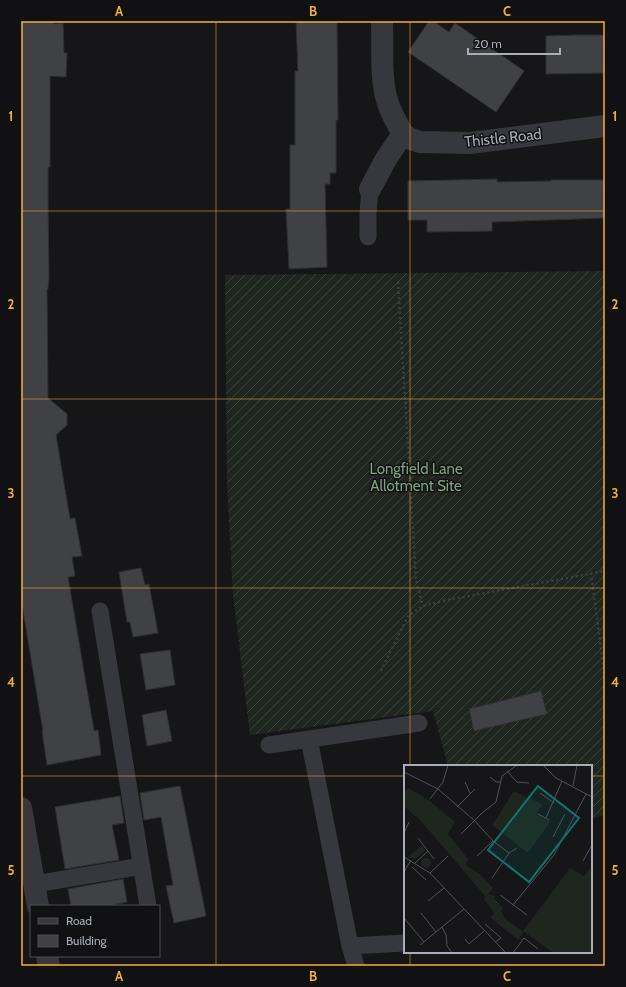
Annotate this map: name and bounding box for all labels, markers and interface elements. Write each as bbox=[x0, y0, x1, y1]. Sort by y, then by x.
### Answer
text: A bbox=[115, 3, 124, 19]
text: B bbox=[309, 3, 317, 19]
text: C bbox=[503, 3, 511, 19]
scale bar bbox=[468, 30, 560, 56]
text: 20 m bbox=[474, 36, 502, 51]
text: 1 bbox=[9, 108, 13, 124]
text: 1 bbox=[613, 108, 617, 124]
street label: Thistle Road bbox=[463, 125, 543, 151]
text: 2 bbox=[8, 296, 15, 312]
text: 2 bbox=[612, 296, 619, 312]
park label: Longfield Lane Allotment Site bbox=[369, 460, 463, 495]
text: 3 bbox=[7, 485, 15, 501]
text: 3 bbox=[611, 485, 619, 501]
text: 4 bbox=[7, 674, 15, 690]
text: 4 bbox=[611, 674, 619, 690]
inset map bbox=[404, 765, 592, 953]
text: 5 bbox=[8, 862, 15, 878]
text: 5 bbox=[612, 862, 619, 878]
legend bbox=[30, 905, 160, 957]
text: Road bbox=[66, 913, 92, 928]
text: Building bbox=[66, 933, 108, 948]
text: A bbox=[115, 968, 124, 984]
text: B bbox=[309, 968, 317, 984]
text: C bbox=[503, 968, 511, 984]

